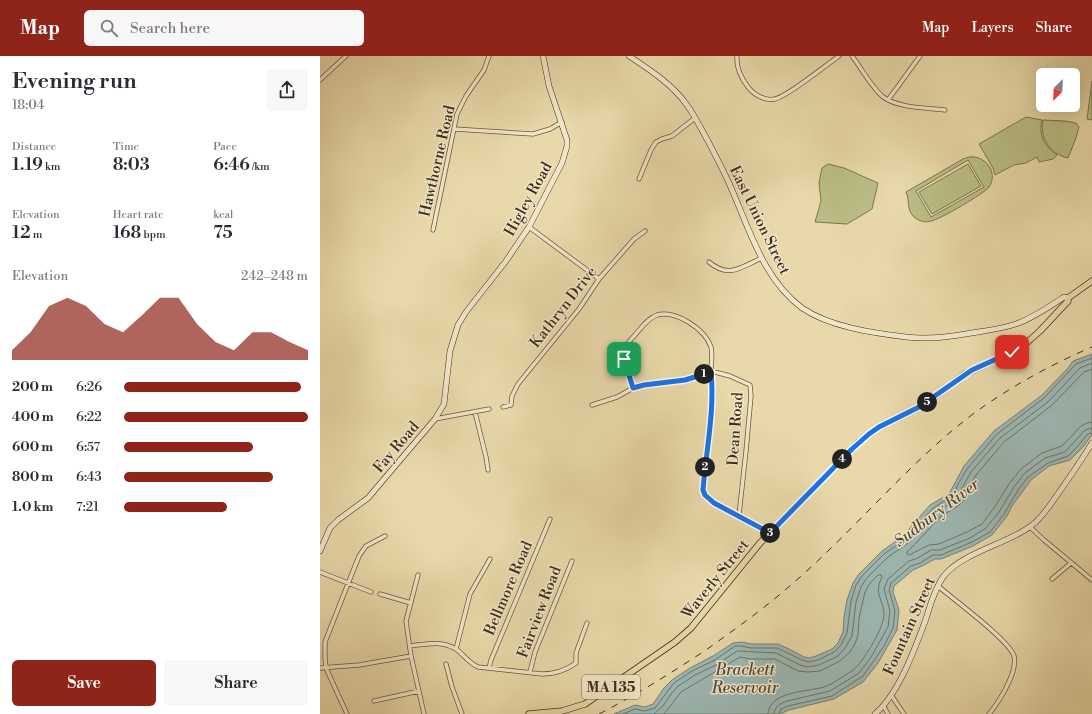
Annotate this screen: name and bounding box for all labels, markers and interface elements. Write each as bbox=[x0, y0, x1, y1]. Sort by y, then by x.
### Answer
search box bbox=[84, 10, 364, 46]
text: Map bbox=[20, 16, 60, 40]
icon: search bbox=[98, 17, 120, 39]
text: Search here bbox=[130, 19, 210, 38]
text: Map bbox=[922, 19, 949, 37]
text: Layers bbox=[971, 19, 1014, 37]
text: Share bbox=[1036, 19, 1072, 37]
text: Evening run bbox=[12, 68, 137, 95]
north arrow bbox=[1036, 68, 1080, 112]
map controls bbox=[1036, 68, 1080, 112]
button: share bbox=[266, 69, 308, 111]
text: 18:04 bbox=[12, 97, 45, 113]
street label: Hawthorne Road bbox=[415, 103, 460, 219]
text: Distance bbox=[12, 140, 56, 154]
text: Time bbox=[113, 140, 139, 154]
text: Pace bbox=[213, 140, 237, 154]
text: 1.19 bbox=[12, 154, 43, 176]
text: 8:03 bbox=[113, 154, 150, 176]
text: 6:46 bbox=[213, 154, 250, 176]
street label: Higley Road bbox=[500, 158, 557, 240]
text: km bbox=[43, 160, 60, 174]
text: /km bbox=[250, 160, 270, 174]
street label: East Union Street bbox=[725, 163, 794, 278]
text: Elevation bbox=[12, 208, 60, 222]
text: Heart rate bbox=[113, 208, 163, 222]
text: kcal bbox=[213, 208, 233, 222]
text: 12 bbox=[12, 222, 31, 244]
text: 168 bbox=[113, 222, 141, 244]
text: 75 bbox=[213, 222, 233, 244]
text: m bbox=[31, 228, 42, 242]
text: bpm bbox=[141, 228, 166, 242]
street label: Kathryn Drive bbox=[526, 263, 601, 352]
text: Elevation bbox=[12, 268, 68, 284]
text: 242–248 m bbox=[241, 268, 308, 284]
pin bbox=[995, 335, 1029, 369]
icon: check bbox=[1001, 341, 1023, 363]
pin bbox=[607, 342, 641, 376]
icon: arrive bbox=[613, 348, 635, 370]
pin: 1 bbox=[694, 364, 714, 384]
text: 1 bbox=[701, 367, 707, 381]
text: 200 m bbox=[12, 379, 53, 395]
text: 6:26 bbox=[76, 379, 102, 395]
street label: Dean Road bbox=[723, 391, 748, 466]
pin: 5 bbox=[917, 392, 937, 412]
text: 5 bbox=[924, 395, 930, 409]
text: 400 m bbox=[12, 409, 54, 425]
text: 6:22 bbox=[76, 409, 102, 425]
street label: Fay Road bbox=[369, 417, 424, 477]
text: 600 m bbox=[12, 439, 53, 455]
text: 6:57 bbox=[76, 439, 100, 455]
pin: 4 bbox=[832, 449, 852, 469]
text: 4 bbox=[838, 452, 846, 466]
pin: 2 bbox=[695, 457, 715, 477]
text: 2 bbox=[702, 460, 708, 474]
text: 800 m bbox=[12, 469, 53, 485]
text: 6:43 bbox=[76, 469, 102, 485]
water label: Sudbury River bbox=[890, 473, 984, 551]
text: 1.0 km bbox=[12, 499, 53, 515]
text: 7:21 bbox=[76, 499, 99, 515]
pin: 3 bbox=[760, 523, 780, 543]
text: 3 bbox=[767, 526, 773, 540]
street label: Waverly Street bbox=[677, 535, 754, 624]
street label: Bellmore Road bbox=[480, 538, 537, 639]
street label: Fairview Road bbox=[513, 563, 566, 661]
street label: Fountain Street bbox=[879, 573, 940, 678]
button: Save bbox=[12, 660, 156, 706]
button: Share bbox=[164, 660, 308, 706]
water label: Brackett Reservoir bbox=[710, 660, 780, 698]
road number: MA 135 bbox=[582, 675, 640, 699]

